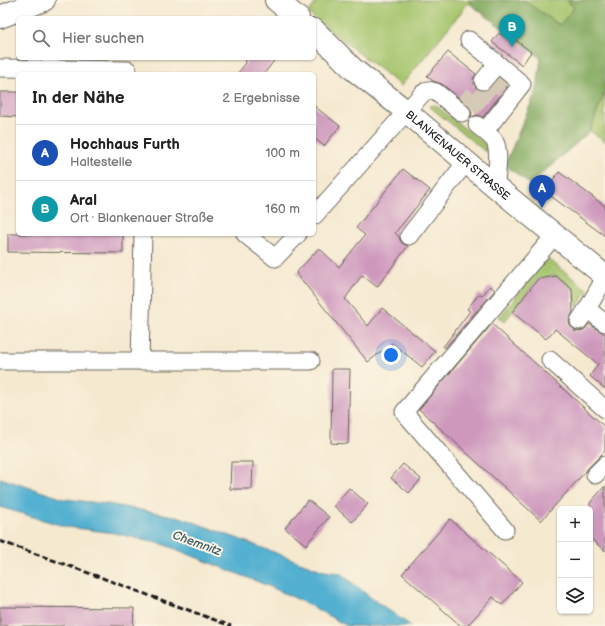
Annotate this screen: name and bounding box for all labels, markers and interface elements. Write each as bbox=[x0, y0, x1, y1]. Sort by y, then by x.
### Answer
pin: B bbox=[499, 14, 525, 47]
search box bbox=[16, 16, 316, 60]
icon: search bbox=[30, 27, 52, 49]
text: Hier suchen bbox=[62, 29, 144, 48]
text: In der Nähe bbox=[32, 88, 125, 108]
text: 2 Ergebnisse bbox=[222, 90, 300, 106]
street label: BLANKENAUER STRASSE bbox=[403, 108, 513, 203]
text: Hochhaus Furth bbox=[70, 135, 180, 154]
text: A bbox=[41, 145, 49, 161]
text: 100 m bbox=[265, 145, 300, 161]
text: Haltestelle bbox=[70, 154, 132, 170]
pin: A bbox=[529, 175, 555, 208]
text: Aral bbox=[70, 191, 97, 210]
text: B bbox=[40, 201, 50, 217]
text: 160 m bbox=[265, 201, 300, 217]
text: Ort · Blankenauer Straße bbox=[70, 210, 214, 226]
your location bbox=[381, 345, 401, 365]
map controls bbox=[557, 506, 593, 614]
button: + bbox=[557, 506, 593, 542]
water label: Chemnitz bbox=[170, 528, 224, 559]
button: − bbox=[557, 542, 593, 578]
button: layers bbox=[557, 578, 593, 614]

